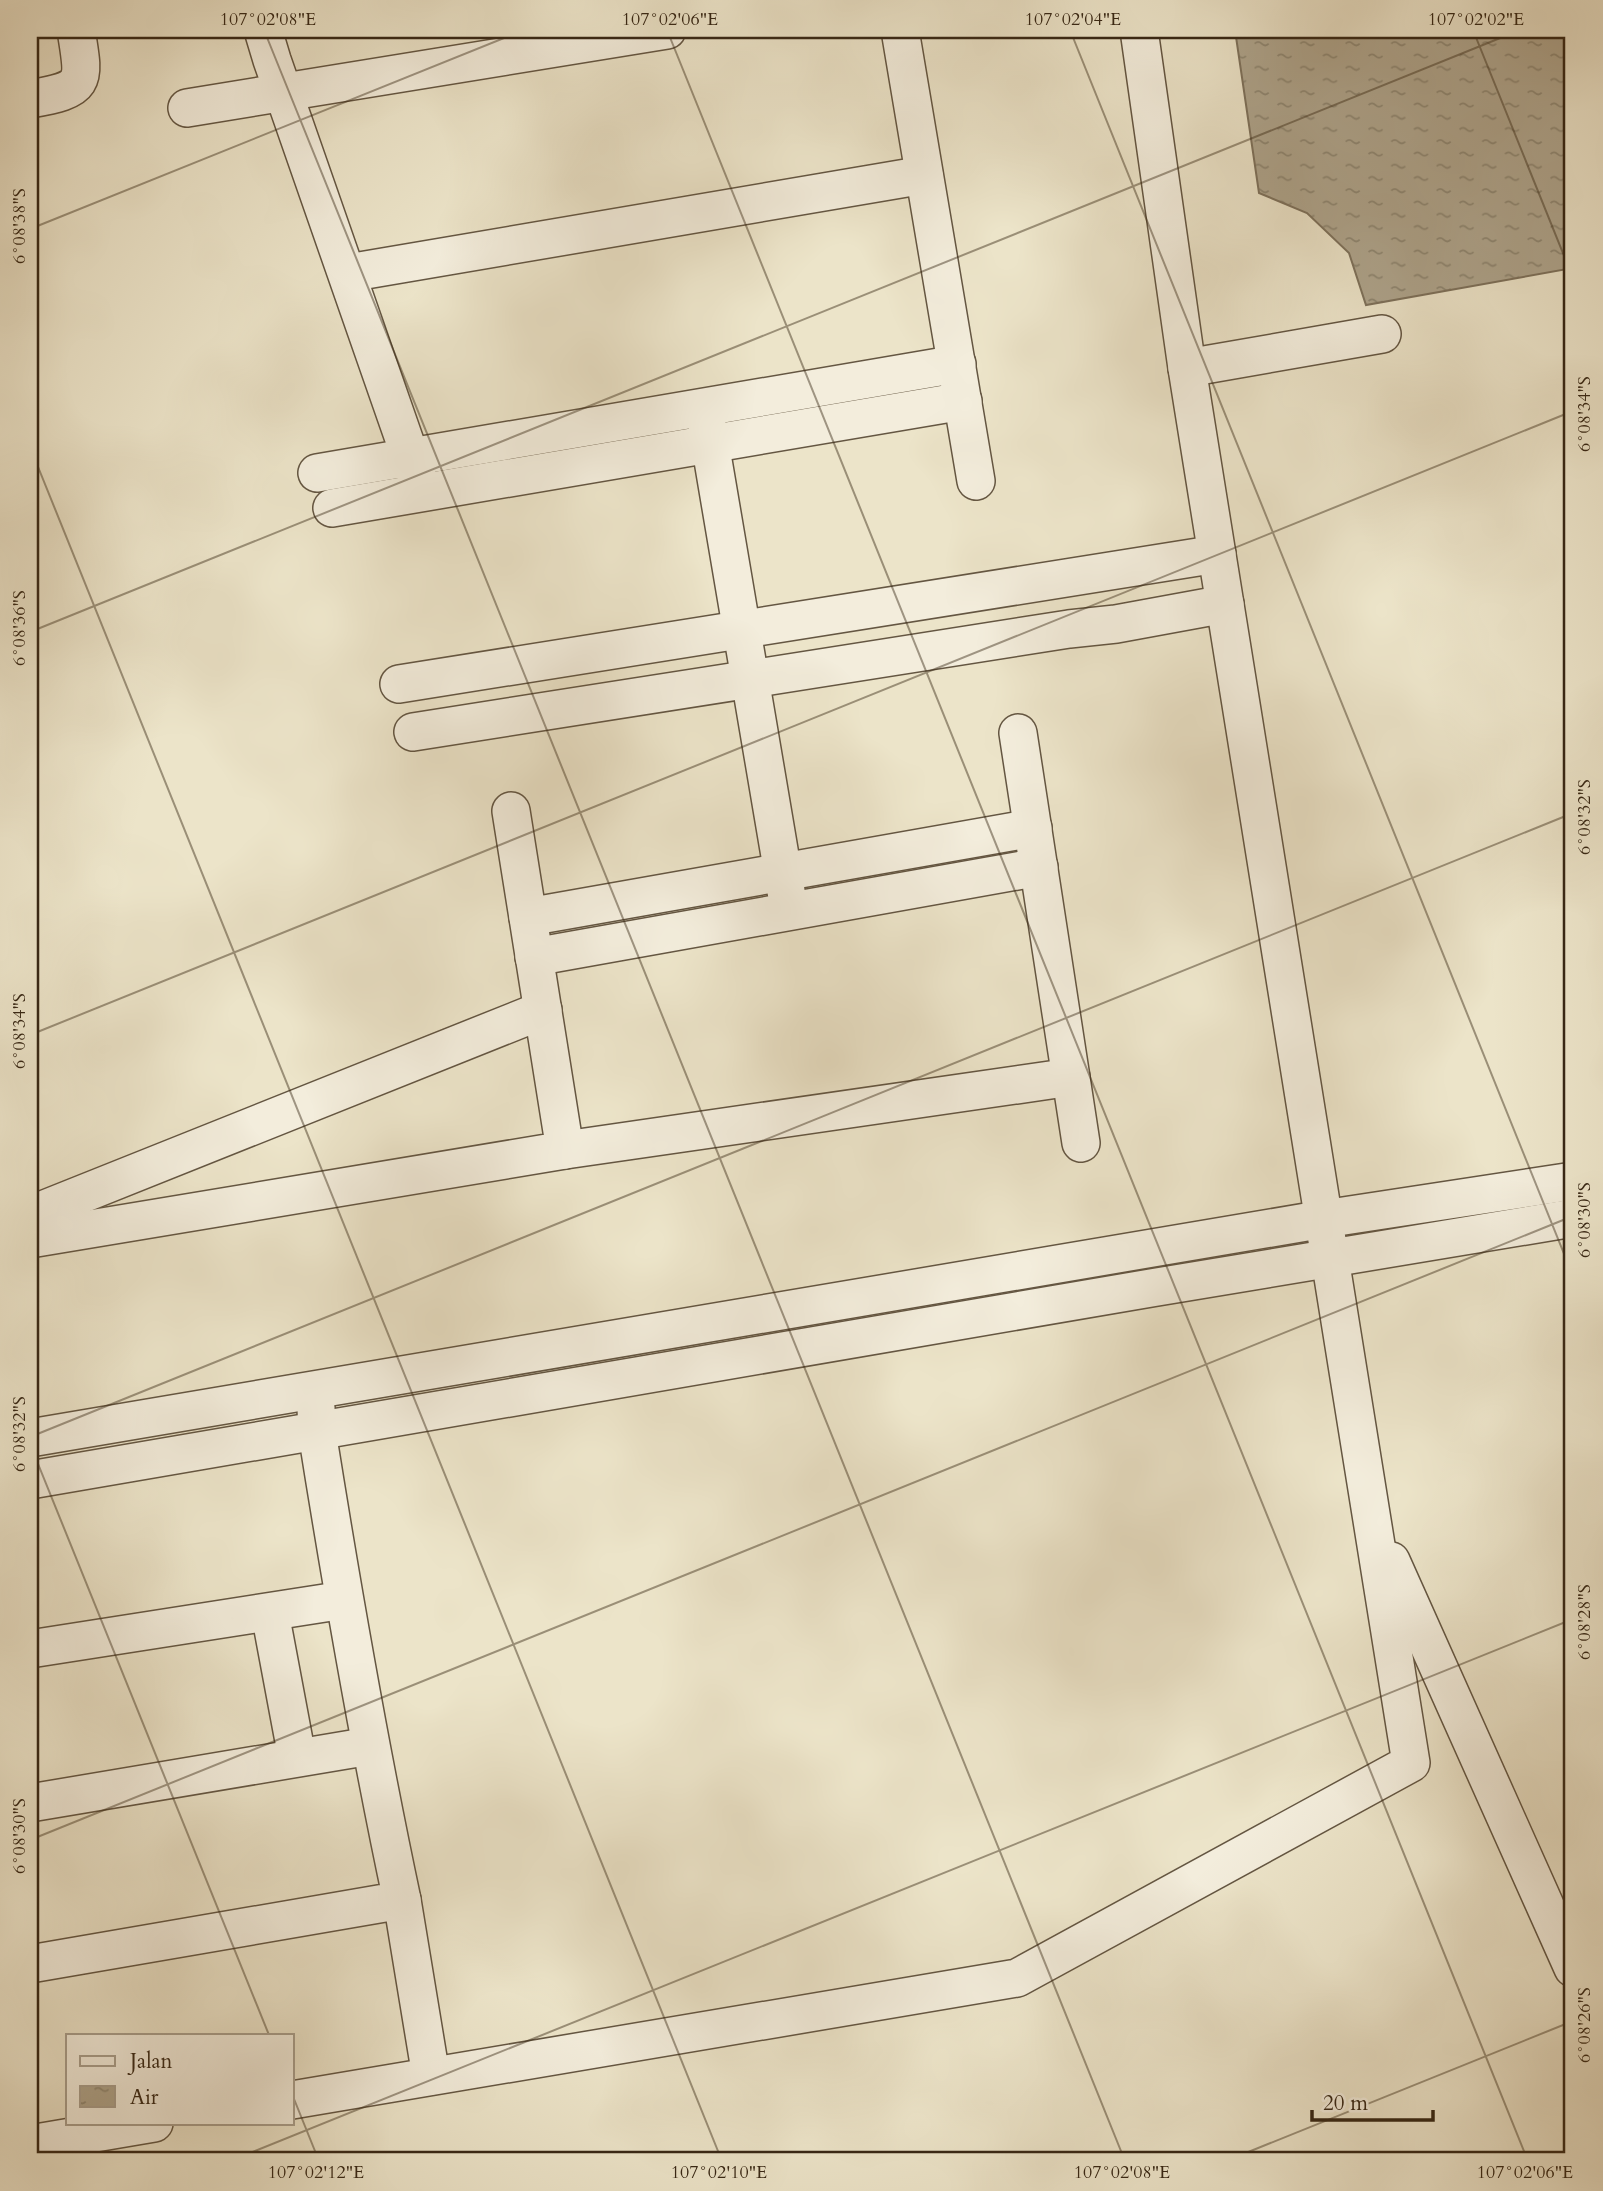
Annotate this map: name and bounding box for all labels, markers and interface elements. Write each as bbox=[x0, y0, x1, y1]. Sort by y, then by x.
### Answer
text: 107°02'08"E bbox=[220, 7, 316, 32]
text: 107°02'06"E bbox=[622, 7, 718, 32]
text: 107°02'04"E bbox=[1025, 7, 1121, 32]
text: 107°02'02"E bbox=[1428, 7, 1524, 32]
text: 6°08'38"S bbox=[7, 188, 32, 264]
text: 6°08'34"S bbox=[1572, 376, 1597, 452]
text: 6°08'36"S bbox=[7, 590, 32, 666]
text: 6°08'32"S bbox=[1572, 779, 1597, 855]
text: 6°08'34"S bbox=[7, 993, 32, 1069]
text: 6°08'30"S bbox=[1572, 1182, 1597, 1258]
text: 6°08'32"S bbox=[7, 1396, 32, 1472]
text: 6°08'28"S bbox=[1572, 1584, 1597, 1660]
text: 6°08'30"S bbox=[7, 1798, 32, 1874]
text: 6°08'26"S bbox=[1572, 1987, 1597, 2063]
legend bbox=[66, 2034, 294, 2124]
text: Jalan bbox=[127, 2047, 173, 2076]
scale bar bbox=[1312, 2079, 1433, 2123]
text: Air bbox=[130, 2083, 159, 2112]
text: 20 m bbox=[1323, 2089, 1368, 2118]
text: 107°02'12"E bbox=[268, 2160, 364, 2185]
text: 107°02'10"E bbox=[671, 2160, 767, 2185]
text: 107°02'08"E bbox=[1074, 2160, 1170, 2185]
text: 107°02'06"E bbox=[1477, 2160, 1573, 2185]

